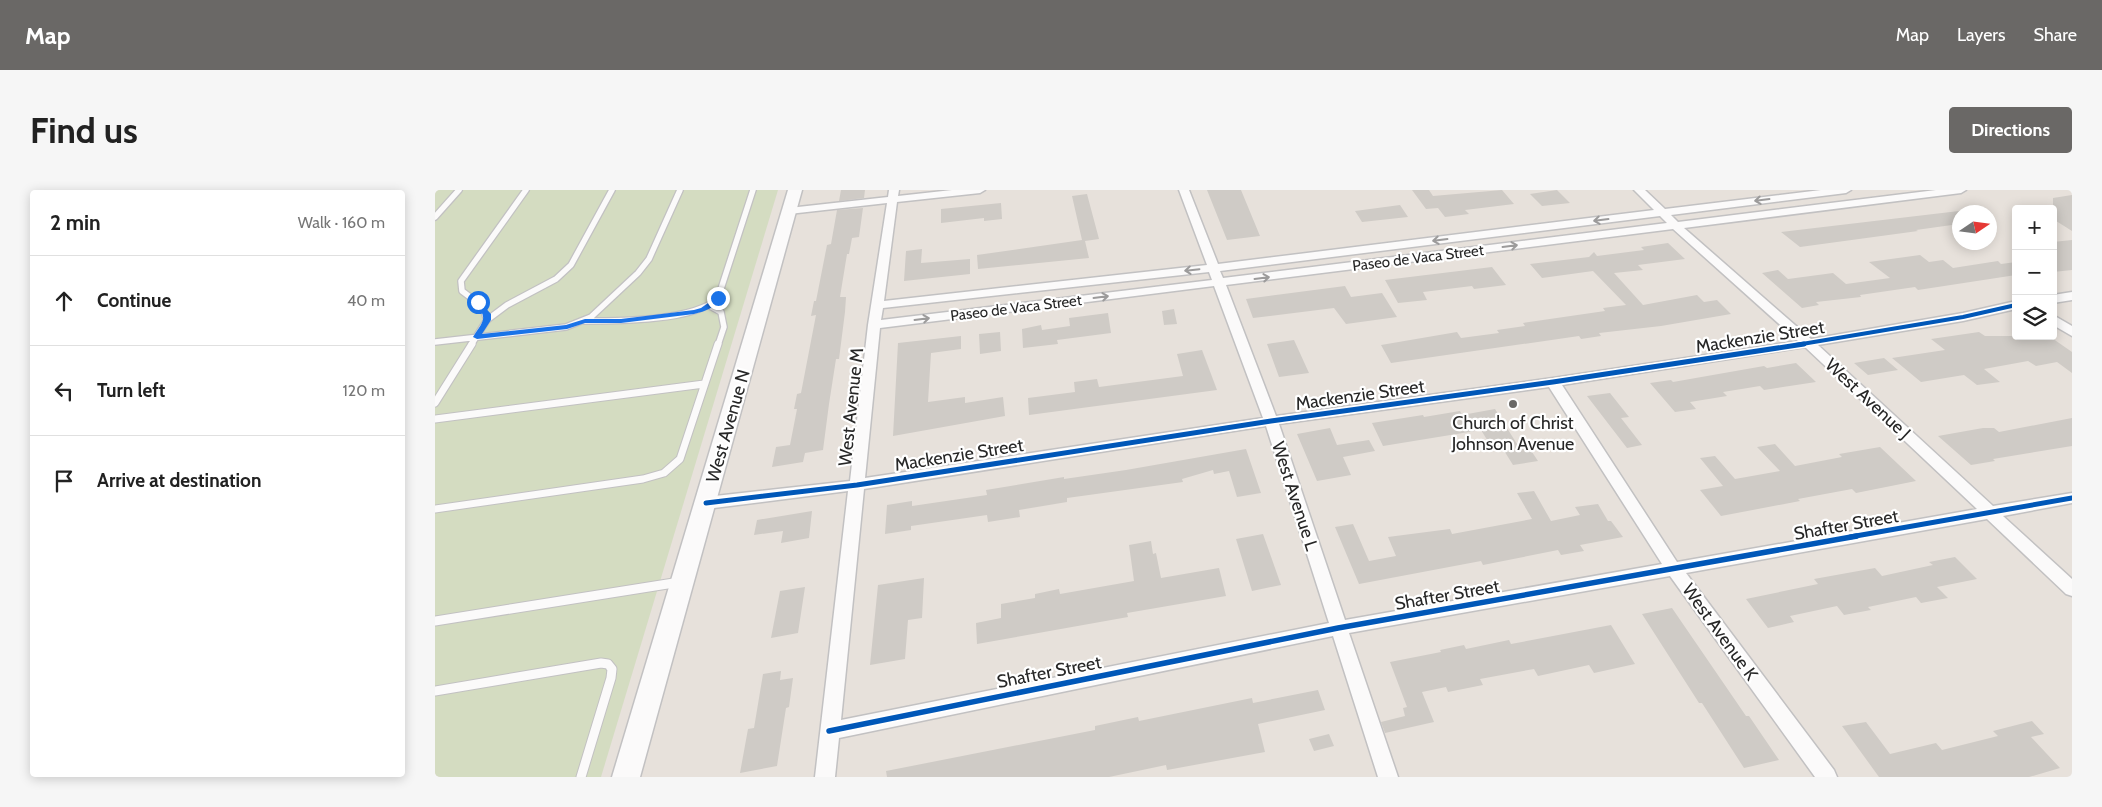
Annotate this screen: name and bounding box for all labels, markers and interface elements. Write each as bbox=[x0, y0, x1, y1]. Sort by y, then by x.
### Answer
text: Map bbox=[25, 21, 71, 50]
text: Map bbox=[1896, 24, 1929, 46]
text: Layers bbox=[1957, 24, 2006, 46]
text: Share bbox=[2034, 24, 2077, 46]
button: Directions bbox=[1949, 107, 2072, 153]
text: Find us bbox=[30, 109, 138, 152]
one-way arrow bbox=[1755, 195, 1771, 205]
north arrow bbox=[1952, 205, 1997, 250]
map controls bbox=[2012, 205, 2057, 340]
button: + bbox=[2012, 205, 2057, 250]
text: 2 min bbox=[50, 210, 101, 235]
text: Walk · 160 m bbox=[298, 213, 385, 232]
one-way arrow bbox=[1593, 215, 1609, 225]
one-way arrow bbox=[1432, 235, 1448, 245]
street label: Paseo de Vaca Street bbox=[1351, 241, 1485, 275]
one-way arrow bbox=[1502, 241, 1518, 251]
button: − bbox=[2012, 250, 2057, 295]
one-way arrow bbox=[1184, 265, 1200, 275]
one-way arrow bbox=[1254, 273, 1270, 283]
icon: ahead bbox=[50, 287, 78, 315]
route end bbox=[707, 287, 730, 310]
text: Continue bbox=[97, 289, 171, 312]
text: 40 m bbox=[347, 291, 385, 310]
route start bbox=[467, 291, 490, 314]
street label: Paseo de Vaca Street bbox=[949, 291, 1083, 325]
one-way arrow bbox=[1093, 292, 1109, 302]
button: layers bbox=[2012, 295, 2057, 340]
one-way arrow bbox=[914, 314, 930, 324]
street label: Mackenzie Street bbox=[1694, 316, 1826, 358]
street label: West Avenue M bbox=[834, 347, 868, 467]
street label: West Avenue J bbox=[1821, 354, 1915, 444]
street label: West Avenue N bbox=[701, 367, 755, 485]
street label: Mackenzie Street bbox=[1294, 375, 1426, 415]
icon: left bbox=[50, 377, 78, 405]
text: Turn left bbox=[97, 379, 165, 402]
text: 120 m bbox=[343, 381, 385, 400]
marker: Church of Christ Johnson Avenue bbox=[1507, 398, 1519, 410]
place label: Church of Christ Johnson Avenue bbox=[1451, 412, 1574, 455]
street label: Mackenzie Street bbox=[893, 434, 1025, 476]
street label: West Avenue L bbox=[1267, 439, 1323, 553]
icon: arrive bbox=[50, 467, 78, 495]
text: Arrive at destination bbox=[97, 469, 261, 492]
street label: Shafter Street bbox=[1792, 505, 1900, 545]
street label: Shafter Street bbox=[1393, 575, 1501, 615]
street label: West Avenue K bbox=[1677, 579, 1763, 685]
street label: Shafter Street bbox=[995, 651, 1103, 693]

